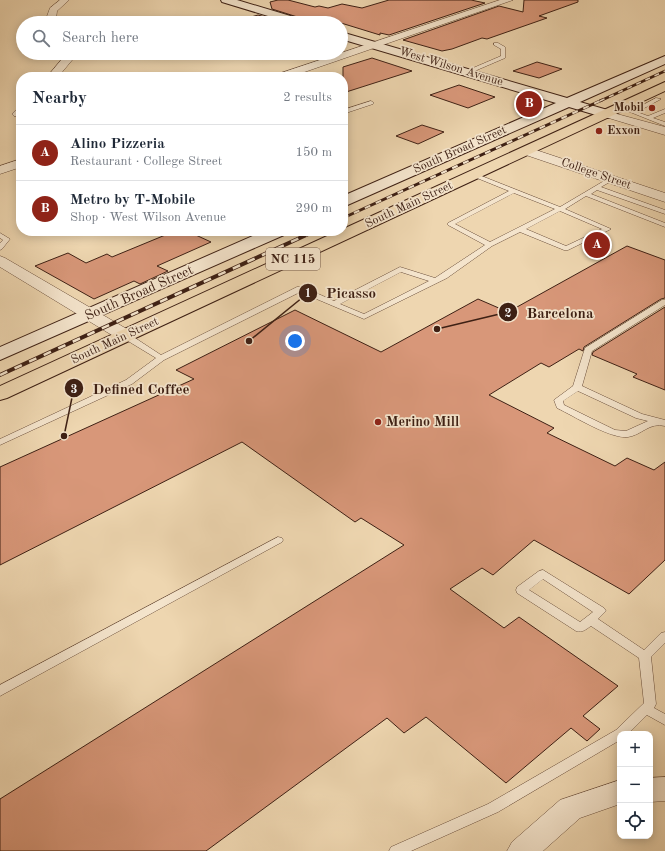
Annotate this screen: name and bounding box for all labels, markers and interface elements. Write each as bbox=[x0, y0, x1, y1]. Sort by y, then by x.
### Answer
search box bbox=[16, 16, 348, 60]
icon: search bbox=[30, 27, 52, 49]
text: Search here bbox=[62, 31, 139, 46]
street label: West Wilson Avenue bbox=[398, 45, 505, 89]
pin: B bbox=[516, 89, 542, 119]
text: Nearby bbox=[32, 90, 87, 107]
text: 2 results bbox=[283, 91, 332, 104]
place label: Mobil bbox=[614, 102, 644, 114]
marker: Mobil bbox=[647, 103, 657, 113]
street label: South Broad Street bbox=[412, 124, 508, 176]
place label: Exxon bbox=[607, 125, 640, 137]
marker: Exxon bbox=[594, 126, 604, 136]
text: Alino Pizzeria bbox=[70, 137, 165, 152]
text: A bbox=[40, 146, 50, 159]
text: 150 m bbox=[295, 146, 332, 159]
text: Restaurant · College Street bbox=[70, 155, 222, 168]
street label: College Street bbox=[559, 156, 633, 192]
street label: South Main Street bbox=[364, 180, 454, 230]
text: Metro by T-Mobile bbox=[70, 193, 195, 208]
text: B bbox=[40, 202, 50, 215]
text: 290 m bbox=[295, 202, 332, 215]
text: Shop · West Wilson Avenue bbox=[70, 211, 226, 224]
pin: A bbox=[584, 230, 610, 260]
road number: NC 115 bbox=[266, 248, 320, 270]
street label: South Broad Street bbox=[83, 263, 195, 323]
callout: Picasso bbox=[298, 279, 384, 306]
text: Picasso bbox=[326, 287, 376, 302]
text: 1 bbox=[305, 288, 311, 300]
callout: Barcelona bbox=[498, 299, 601, 326]
text: Barcelona bbox=[526, 307, 594, 322]
text: 2 bbox=[505, 308, 512, 320]
street label: South Main Street bbox=[70, 316, 160, 366]
your location bbox=[285, 331, 305, 351]
callout: Defined Coffee bbox=[64, 375, 197, 402]
text: Defined Coffee bbox=[92, 383, 190, 398]
text: 3 bbox=[71, 384, 78, 396]
place label: Merino Mill bbox=[386, 415, 459, 429]
marker: Merino Mill bbox=[373, 417, 383, 427]
map controls bbox=[617, 731, 653, 839]
button: + bbox=[617, 731, 653, 767]
button: − bbox=[617, 767, 653, 803]
button: locate bbox=[617, 803, 653, 839]

